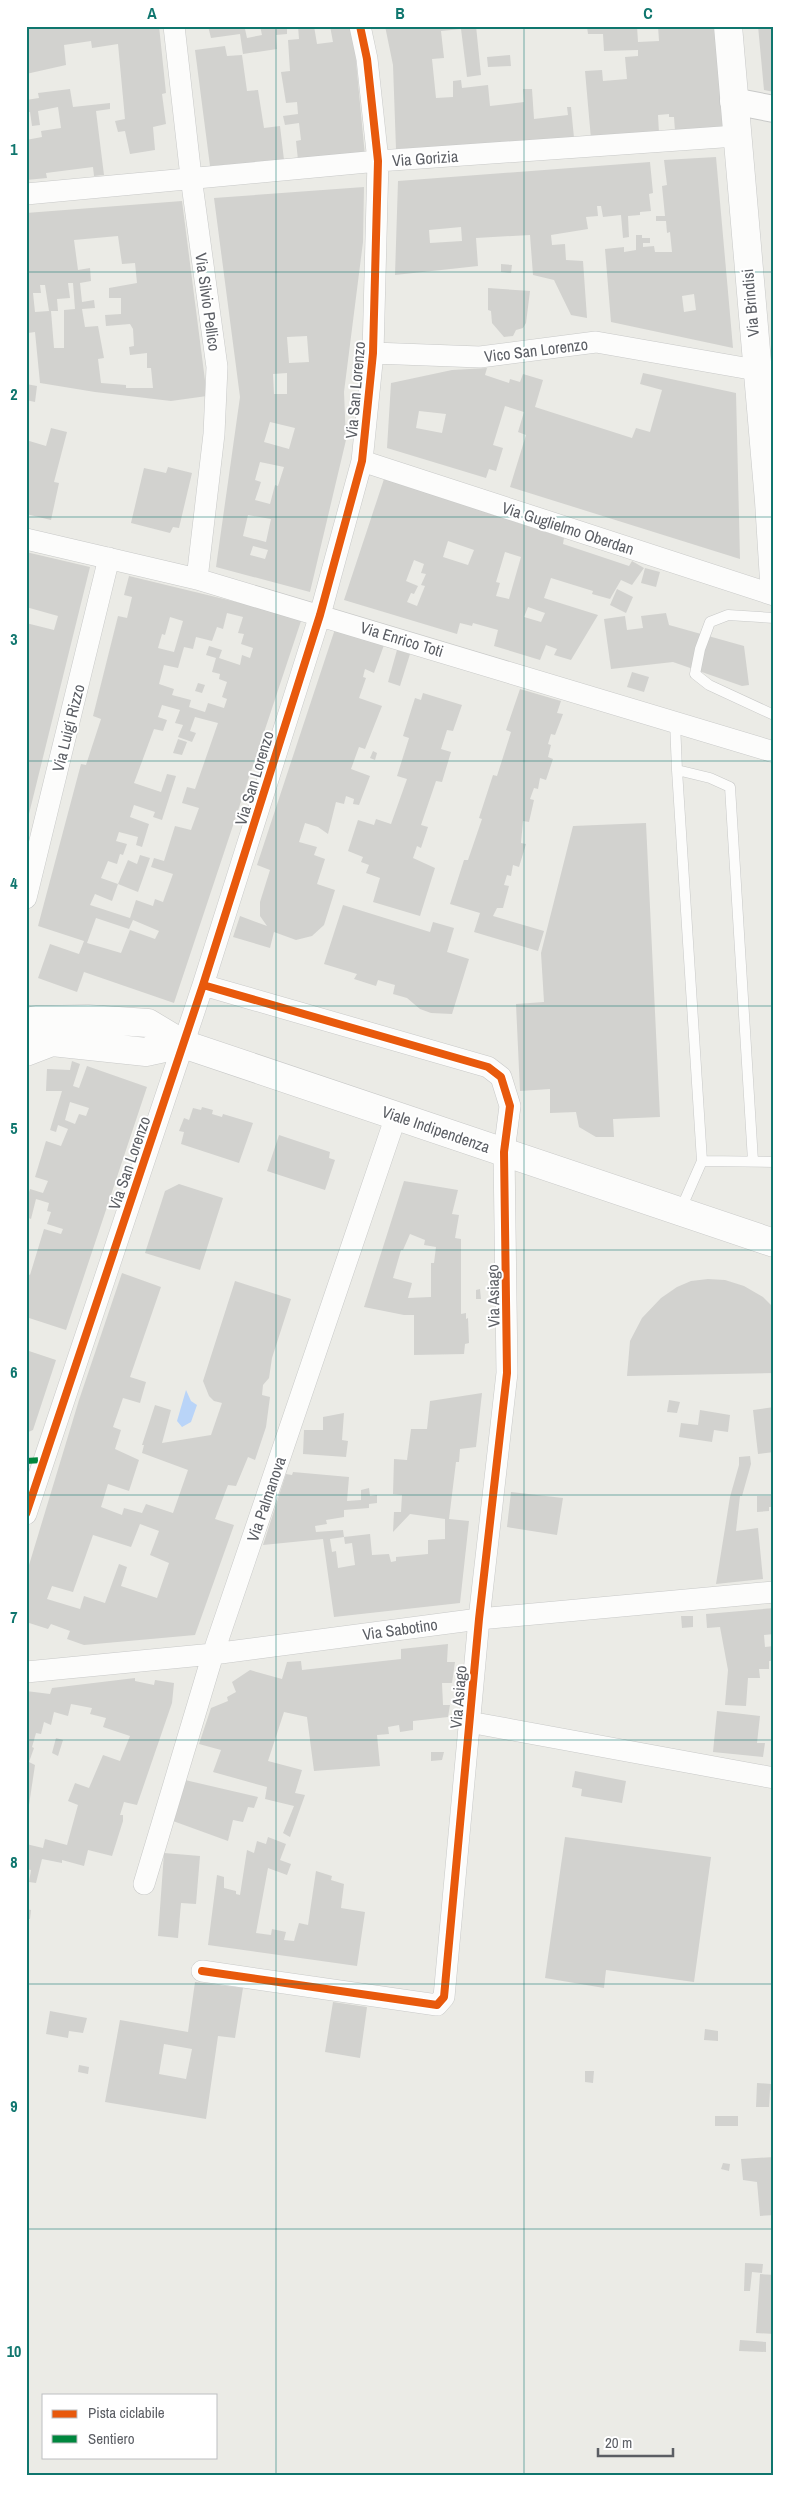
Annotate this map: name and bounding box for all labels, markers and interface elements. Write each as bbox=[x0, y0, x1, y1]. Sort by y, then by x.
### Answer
text: A bbox=[147, 2, 157, 24]
text: B bbox=[395, 2, 405, 24]
text: C bbox=[643, 2, 653, 24]
text: 1 bbox=[10, 138, 18, 160]
street label: Via Gorizia bbox=[391, 145, 459, 171]
street label: Via Silvio Pellico bbox=[190, 251, 226, 353]
street label: Via Brindisi bbox=[736, 268, 764, 338]
street label: Vico San Lorenzo bbox=[483, 333, 589, 367]
street label: Via San Lorenzo bbox=[340, 340, 370, 440]
text: 2 bbox=[10, 383, 18, 405]
street label: Via Guglielmo Oberdan bbox=[499, 496, 637, 560]
street label: Via Enrico Toti bbox=[358, 616, 446, 662]
text: 3 bbox=[10, 628, 18, 650]
street label: Via Luigi Rizzo bbox=[47, 682, 89, 774]
street label: Via San Lorenzo bbox=[229, 728, 279, 828]
text: 4 bbox=[10, 872, 18, 894]
street label: Viale Indipendenza bbox=[379, 1100, 494, 1158]
street label: Via San Lorenzo bbox=[103, 1113, 155, 1213]
text: 5 bbox=[10, 1117, 18, 1139]
street label: Via Asiago bbox=[481, 1264, 505, 1328]
text: 6 bbox=[10, 1361, 18, 1383]
street label: Via Palmanova bbox=[241, 1453, 291, 1545]
text: 7 bbox=[10, 1606, 18, 1628]
street label: Via Sabotino bbox=[361, 1613, 439, 1645]
street label: Via Asiago bbox=[444, 1665, 472, 1729]
text: 8 bbox=[10, 1851, 18, 1873]
text: 9 bbox=[10, 2095, 18, 2117]
text: 10 bbox=[7, 2340, 21, 2362]
legend bbox=[42, 2394, 218, 2458]
text: Pista ciclabile bbox=[88, 2402, 165, 2423]
scale bar bbox=[598, 2426, 672, 2458]
text: Sentiero bbox=[88, 2428, 135, 2449]
text: 20 m bbox=[605, 2432, 632, 2453]

